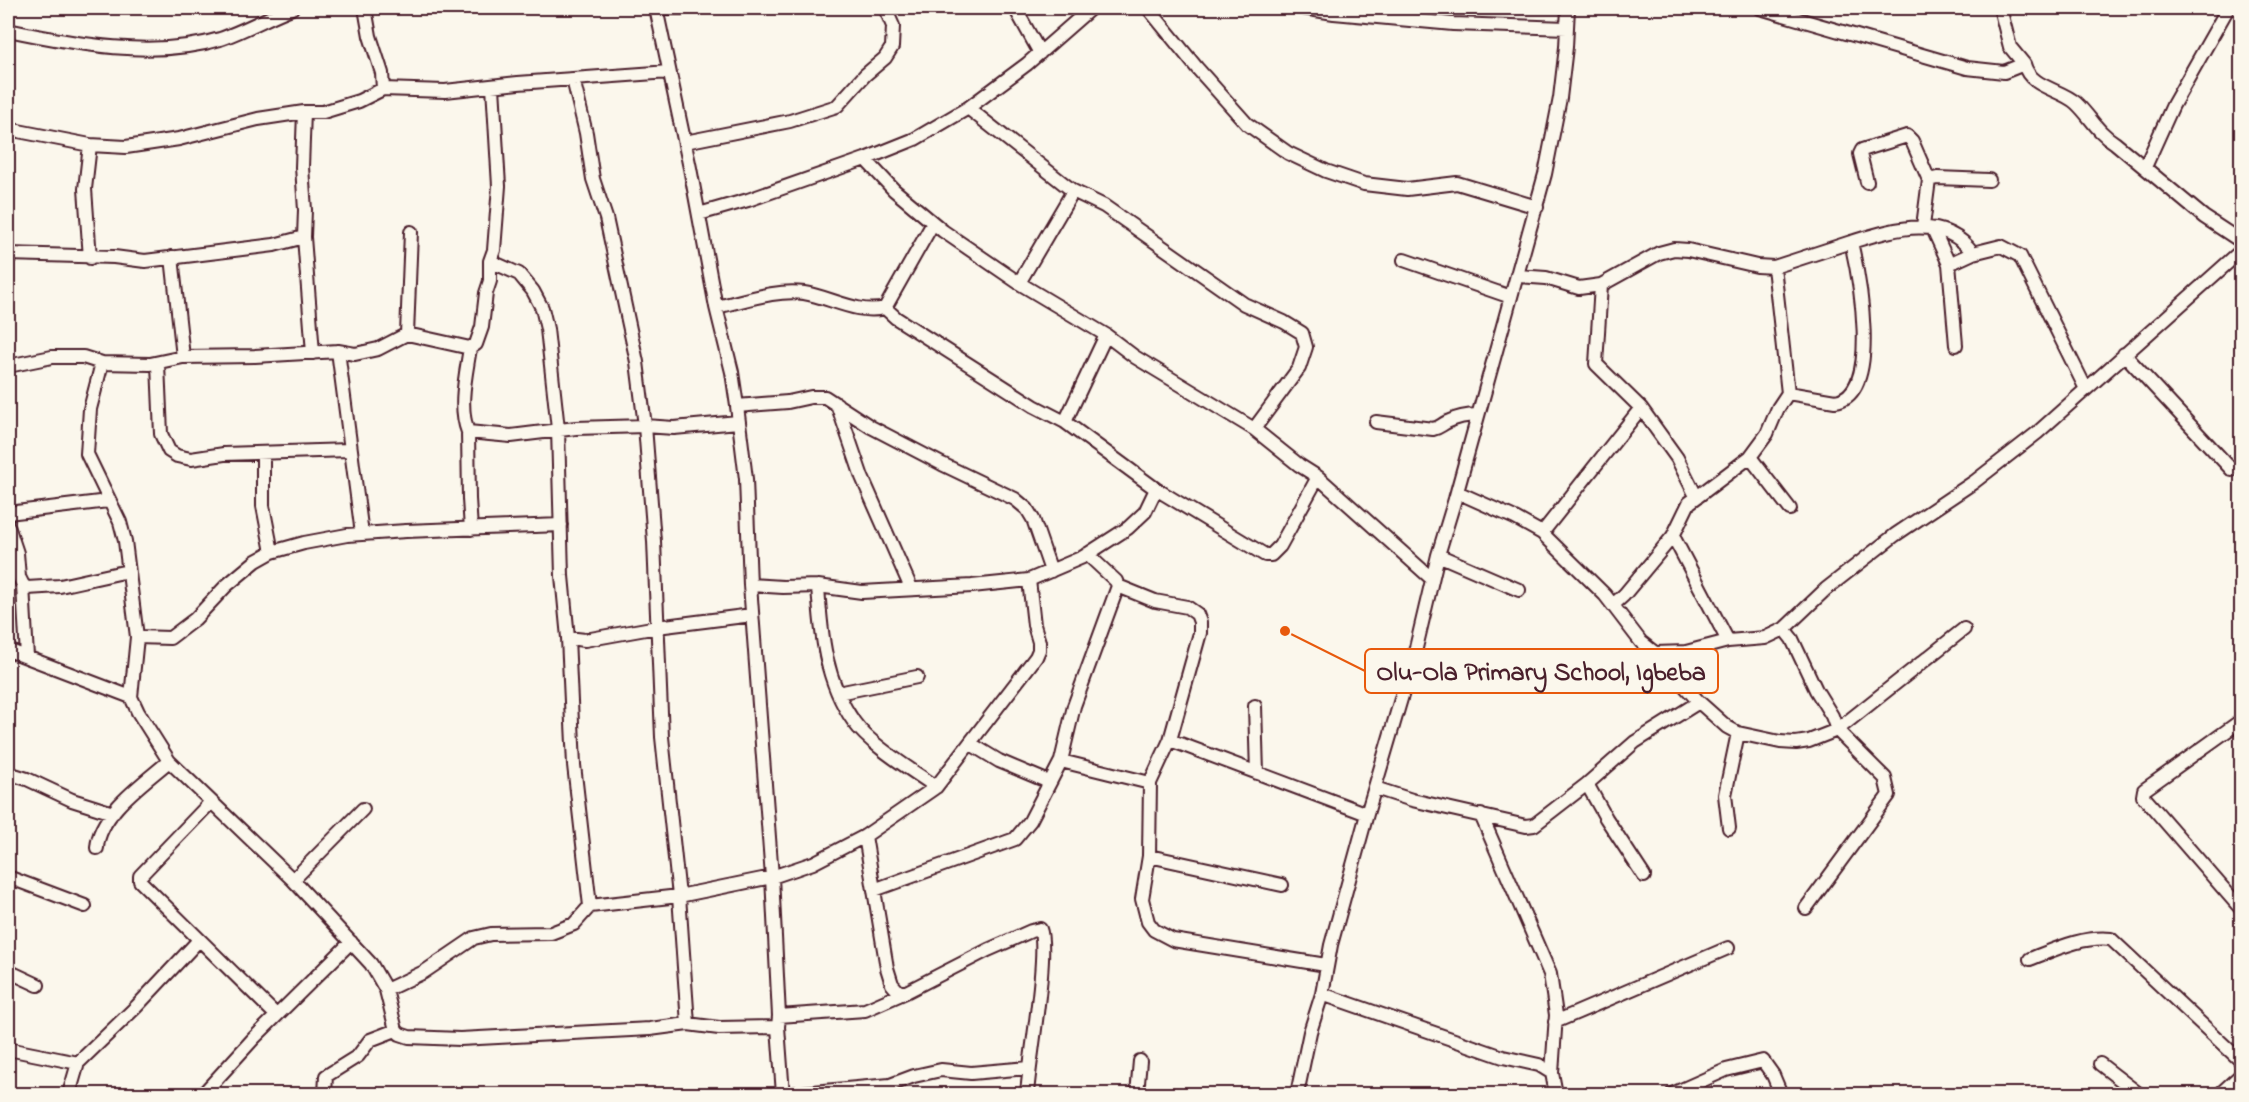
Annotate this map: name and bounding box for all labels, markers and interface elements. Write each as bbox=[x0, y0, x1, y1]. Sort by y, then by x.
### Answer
callout: Olu-Ola Primary School, Igbeba bbox=[1365, 649, 1718, 693]
text: Olu-Ola Primary School, Igbeba bbox=[1376, 655, 1706, 694]

